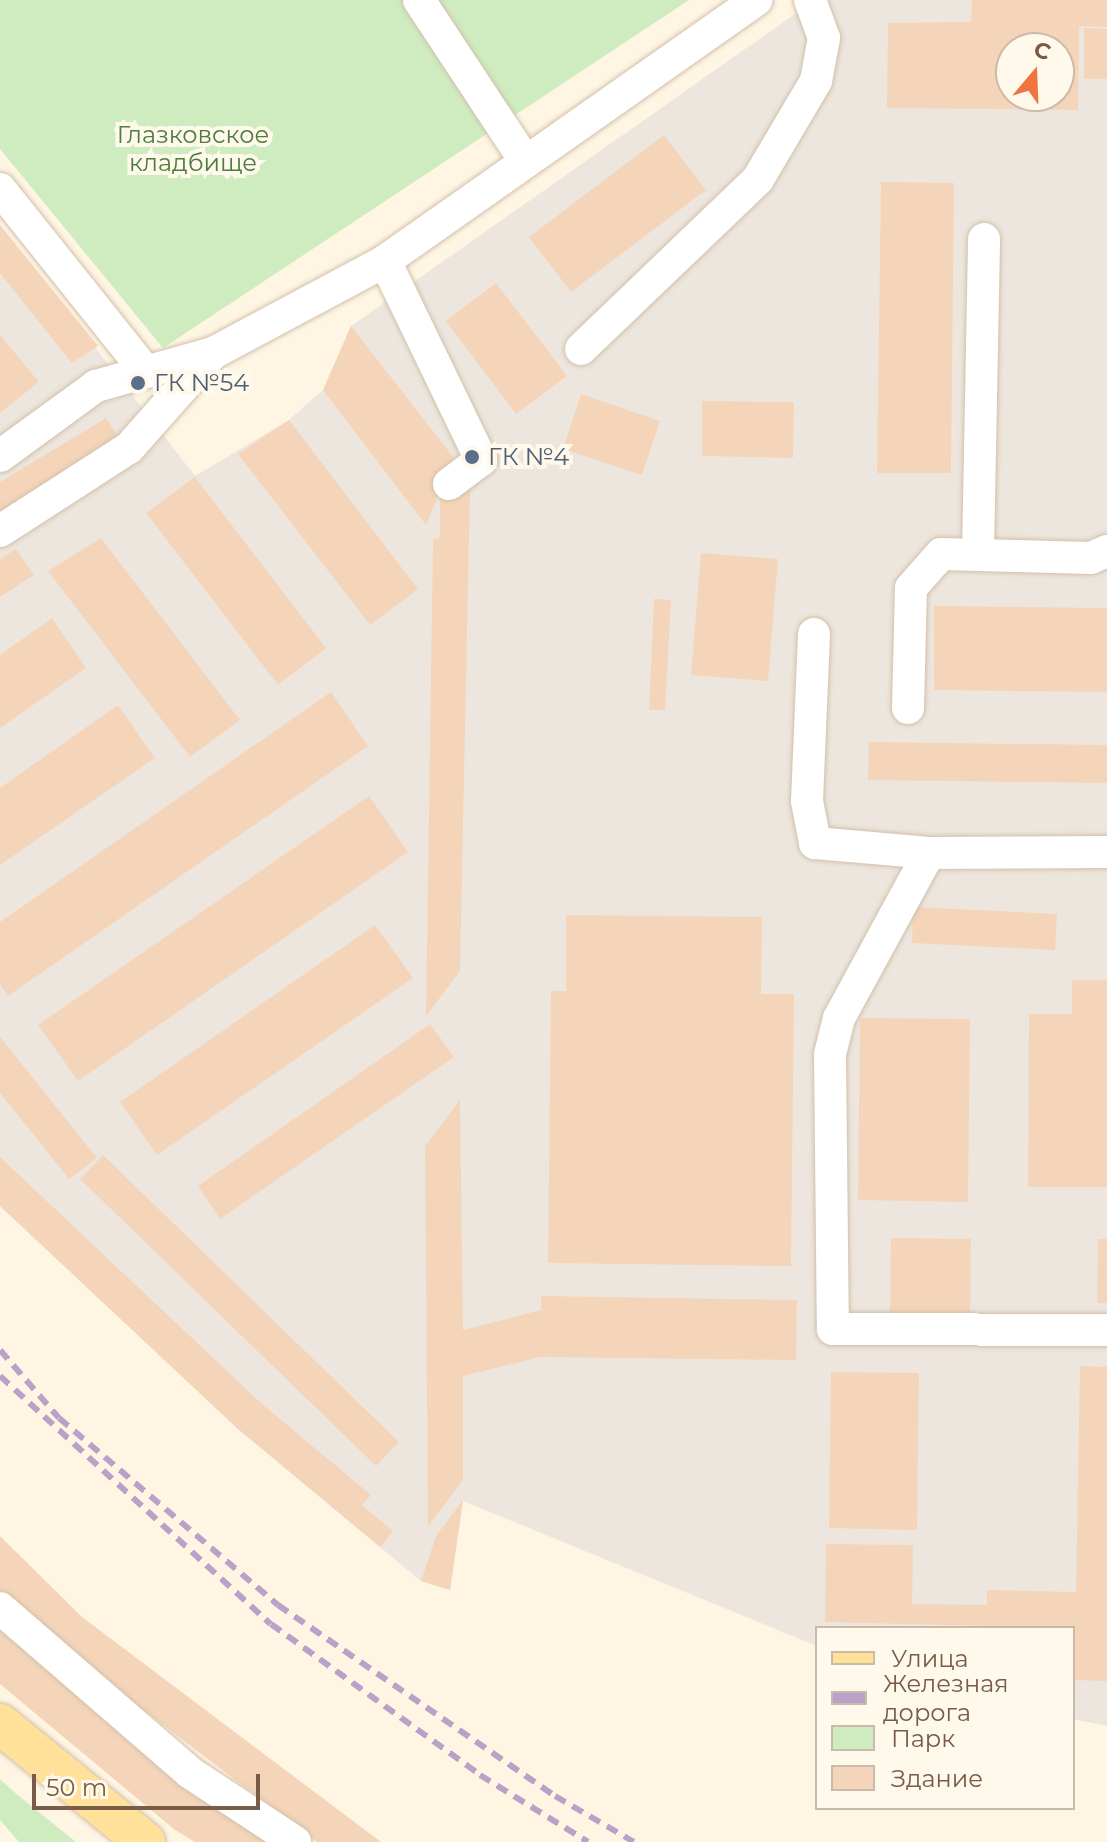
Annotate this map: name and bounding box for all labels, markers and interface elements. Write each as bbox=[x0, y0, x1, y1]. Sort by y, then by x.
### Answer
north arrow bbox=[995, 32, 1075, 112]
text: С bbox=[1030, 35, 1054, 66]
park label: Глазковское кладбище bbox=[117, 121, 269, 177]
place label: ГК №54 bbox=[154, 369, 249, 397]
marker: ГК №54 bbox=[129, 374, 147, 392]
place label: ГК №4 bbox=[488, 443, 569, 471]
marker: ГК №4 bbox=[463, 448, 481, 466]
legend bbox=[815, 1626, 1075, 1810]
text: Улица bbox=[891, 1644, 969, 1673]
text: Железная дорога bbox=[883, 1669, 1009, 1727]
text: Парк bbox=[891, 1724, 955, 1753]
scale bar bbox=[36, 1758, 264, 1808]
text: Здание bbox=[891, 1764, 983, 1793]
text: 50 m bbox=[46, 1773, 107, 1802]

